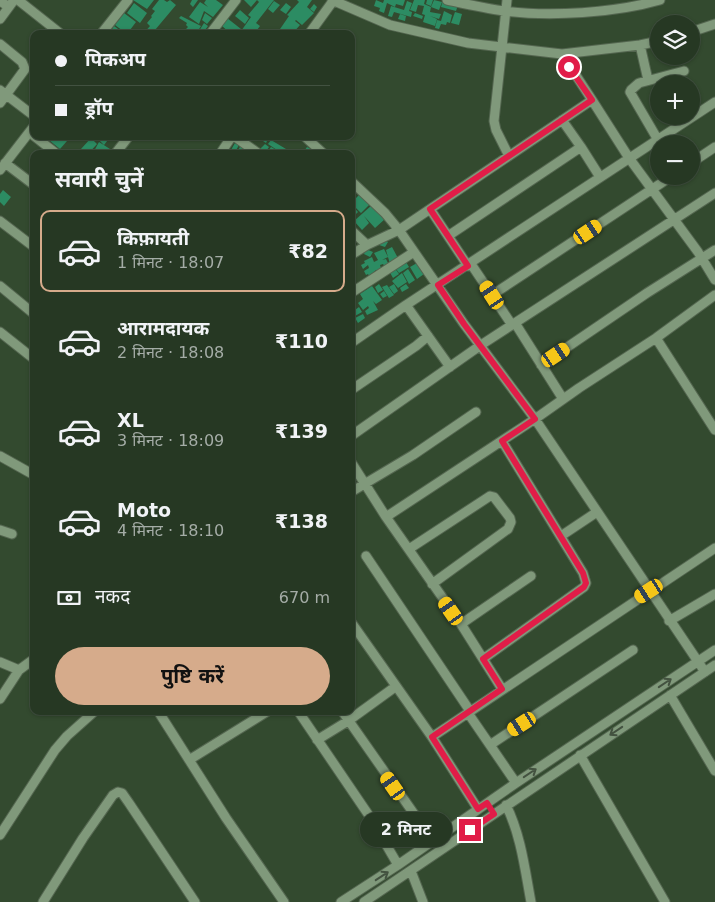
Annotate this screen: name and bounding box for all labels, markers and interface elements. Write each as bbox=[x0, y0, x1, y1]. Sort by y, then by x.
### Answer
map controls bbox=[650, 15, 700, 185]
button: layers bbox=[650, 15, 700, 65]
text: पिकअप bbox=[85, 48, 146, 70]
route start bbox=[558, 56, 580, 78]
button: + bbox=[650, 75, 700, 125]
text: ड्रॉप bbox=[85, 97, 113, 119]
button: − bbox=[650, 135, 700, 185]
text: सवारी चुनें bbox=[55, 167, 144, 192]
car bbox=[571, 217, 604, 247]
text: किफ़ायती bbox=[117, 227, 189, 249]
icon: car bbox=[57, 229, 102, 274]
text: ₹82 bbox=[288, 240, 328, 262]
text: 1 मिनट · 18:07 bbox=[117, 253, 224, 272]
car bbox=[477, 278, 506, 312]
text: आरामदायक bbox=[117, 317, 209, 339]
icon: car bbox=[57, 319, 102, 364]
text: ₹110 bbox=[275, 330, 328, 352]
car bbox=[539, 340, 572, 370]
text: 2 मिनट · 18:08 bbox=[117, 343, 224, 362]
icon: car bbox=[57, 409, 102, 454]
text: XL bbox=[117, 409, 144, 431]
text: ₹139 bbox=[275, 420, 328, 442]
text: 3 मिनट · 18:09 bbox=[117, 431, 224, 450]
icon: car bbox=[57, 499, 102, 544]
text: Moto bbox=[117, 499, 171, 521]
text: ₹138 bbox=[275, 510, 328, 532]
text: 4 मिनट · 18:10 bbox=[117, 521, 224, 540]
car bbox=[632, 577, 665, 605]
icon: cash bbox=[55, 584, 83, 612]
text: नकद bbox=[95, 585, 130, 607]
text: 670 m bbox=[279, 588, 330, 607]
car bbox=[436, 594, 465, 628]
button: पुष्टि करें bbox=[55, 647, 330, 705]
one-way arrow bbox=[658, 678, 672, 688]
car bbox=[505, 710, 538, 738]
one-way arrow bbox=[610, 726, 624, 736]
one-way arrow bbox=[523, 768, 537, 778]
car bbox=[378, 769, 407, 803]
callout: 2 मिनट bbox=[360, 812, 452, 848]
route end bbox=[459, 819, 481, 841]
text: 2 मिनट bbox=[381, 820, 431, 839]
one-way arrow bbox=[375, 870, 389, 881]

